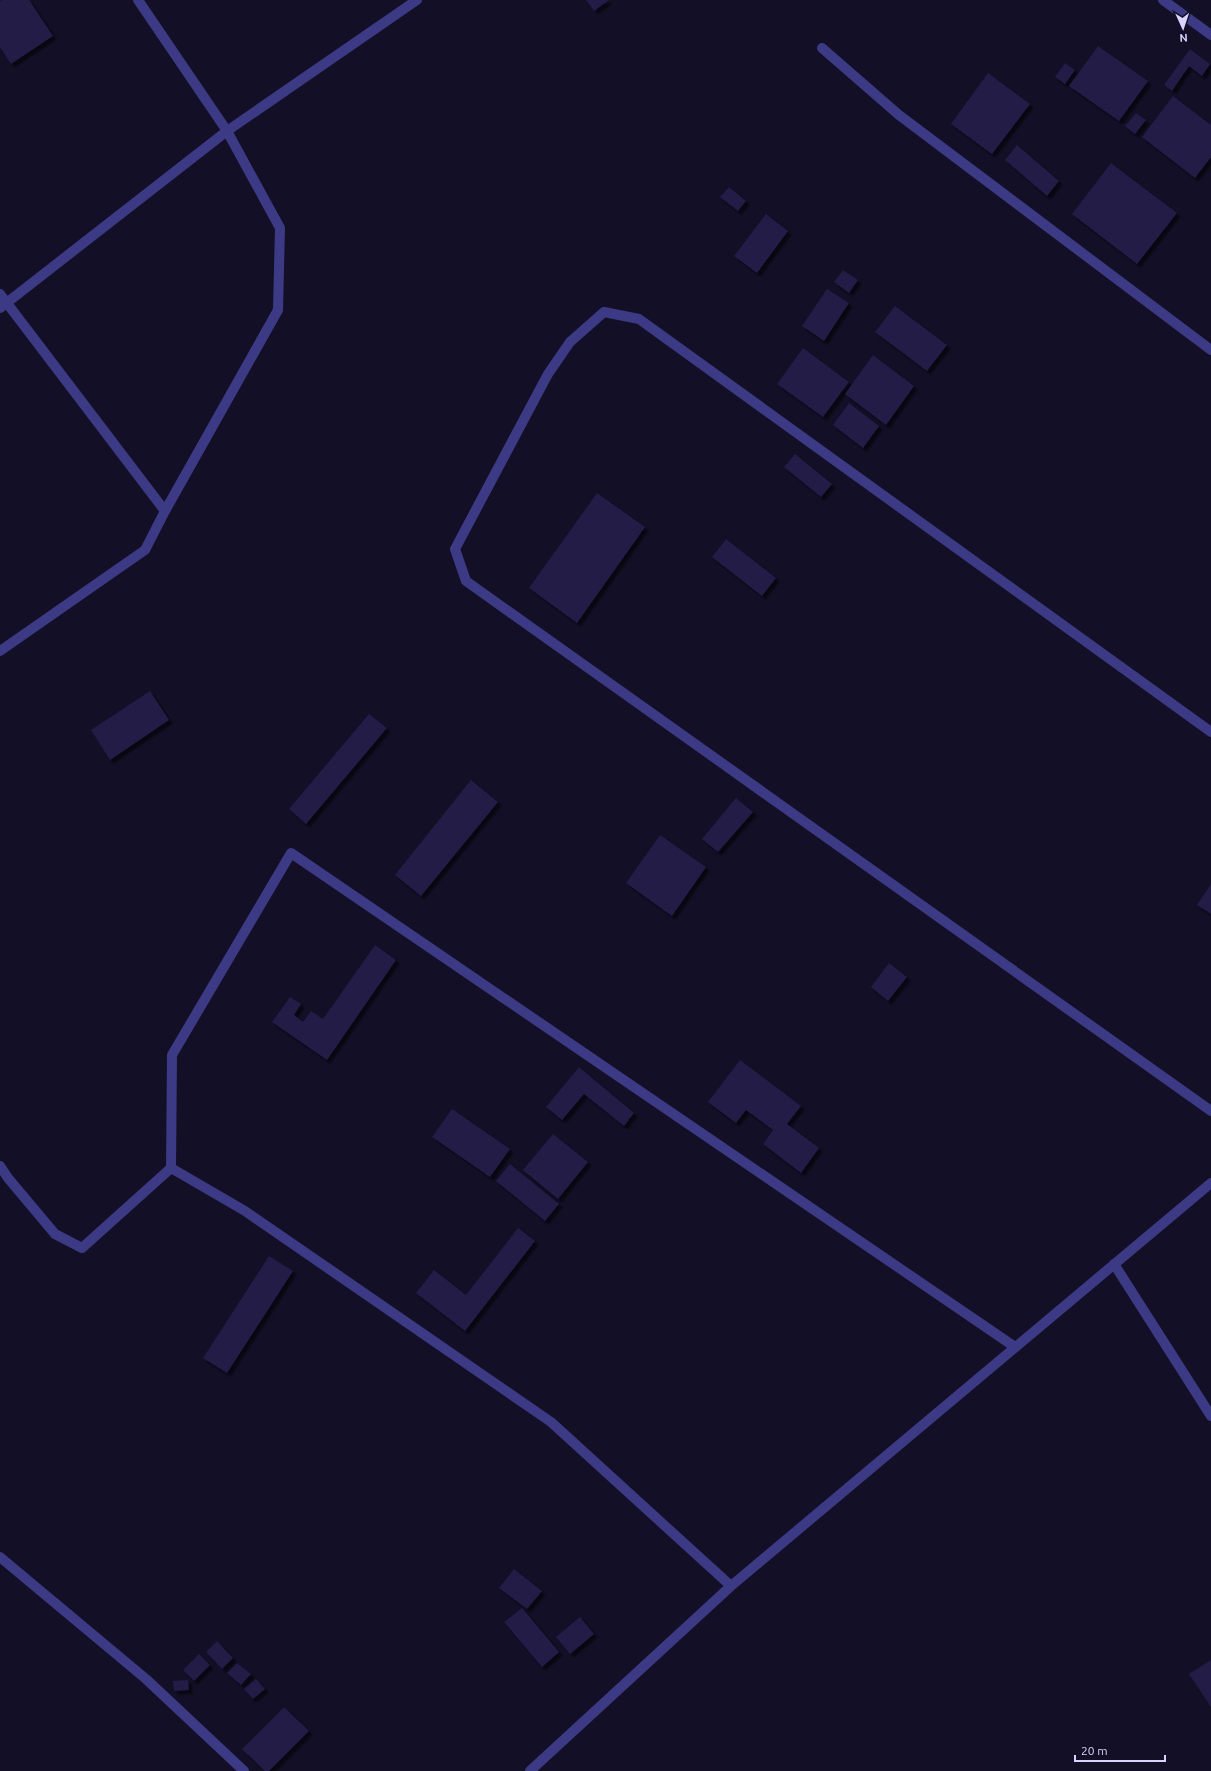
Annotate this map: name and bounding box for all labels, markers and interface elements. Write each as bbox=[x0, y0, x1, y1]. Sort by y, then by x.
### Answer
north arrow bbox=[1163, 8, 1203, 48]
text: N bbox=[1179, 32, 1188, 44]
scale bar bbox=[1075, 1737, 1165, 1763]
text: 20 m bbox=[1081, 1744, 1108, 1757]

